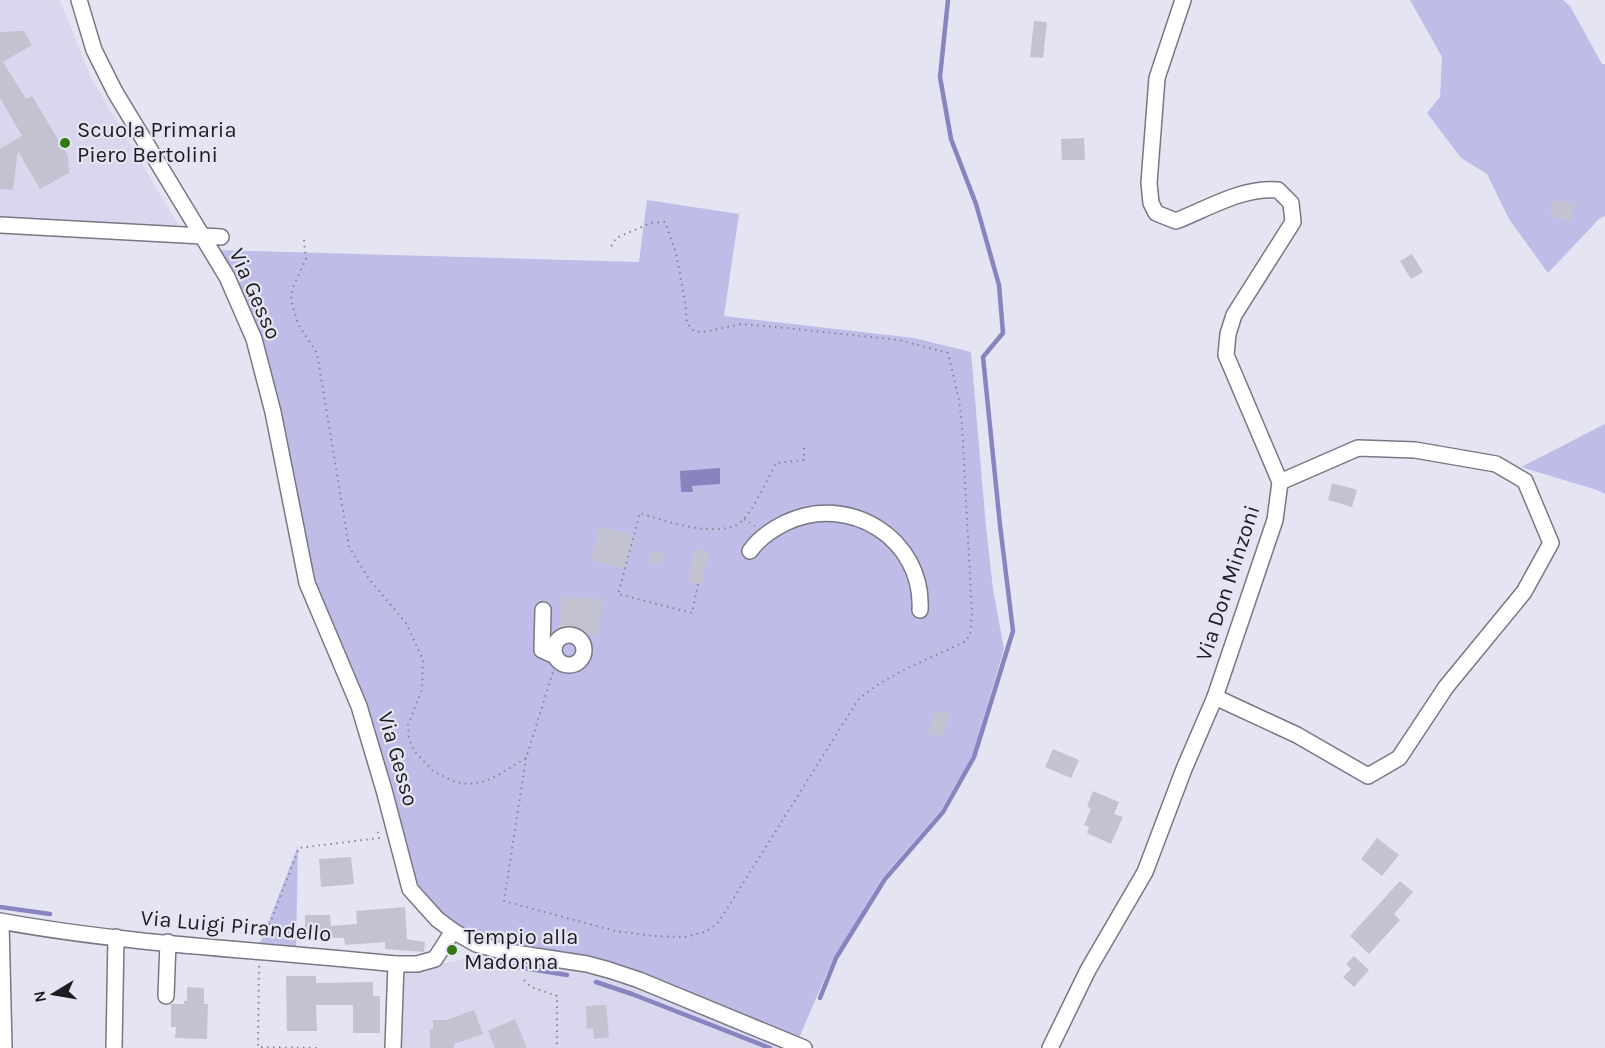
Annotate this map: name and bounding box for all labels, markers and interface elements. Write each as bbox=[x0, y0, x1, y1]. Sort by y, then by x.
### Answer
place label: Scuola Primaria Piero Bertolini bbox=[77, 117, 237, 168]
marker: Scuola Primaria Piero Bertolini bbox=[58, 136, 72, 150]
street label: Via Gesso bbox=[223, 244, 287, 344]
street label: Via Don Minzoni bbox=[1191, 502, 1265, 664]
street label: Via Gesso bbox=[372, 709, 424, 809]
street label: Via Luigi Pirandello bbox=[140, 905, 332, 947]
place label: Tempio alla Madonna bbox=[464, 924, 578, 975]
marker: Tempio alla Madonna bbox=[445, 943, 459, 957]
north arrow bbox=[24, 964, 84, 1024]
text: N bbox=[29, 989, 50, 1004]

